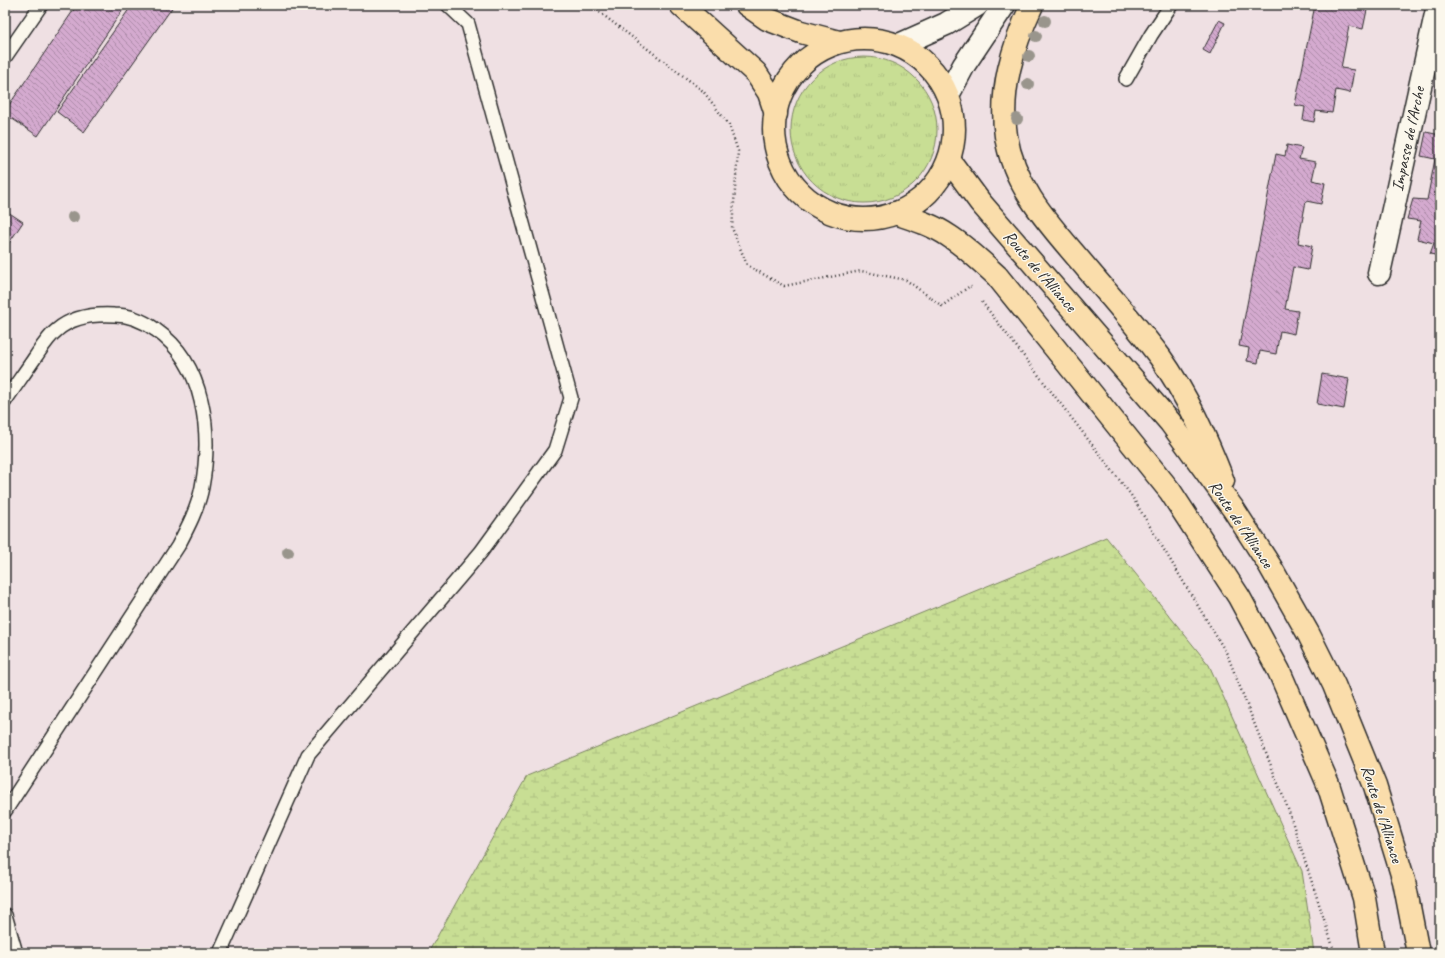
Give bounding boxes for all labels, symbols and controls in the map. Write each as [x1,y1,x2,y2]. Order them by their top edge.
street label: Impasse de l'Arche [1387,83,1430,193]
street label: Route de l'Alliance [999,226,1082,317]
street label: Route de l'Alliance [1204,476,1279,573]
street label: Route de l'Alliance [1356,763,1408,867]

